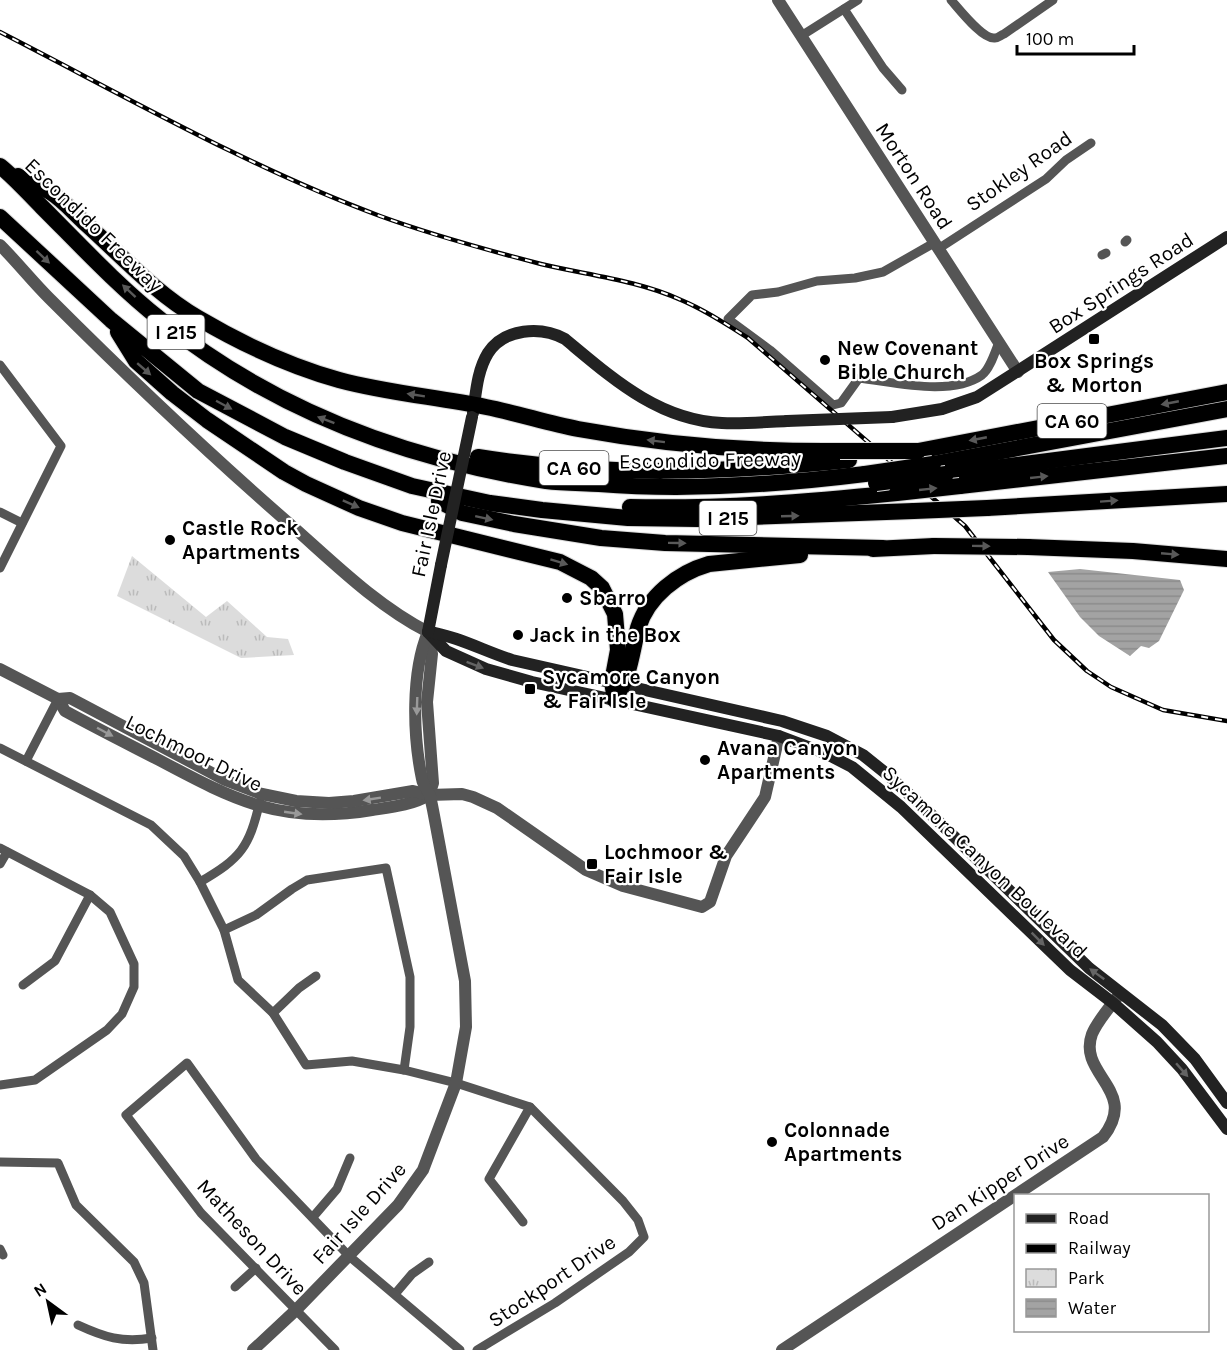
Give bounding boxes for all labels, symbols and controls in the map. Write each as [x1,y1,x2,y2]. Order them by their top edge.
scale bar [1017,18,1134,56]
text: 100 m [1026,28,1074,50]
street label: Morton Road [871,118,957,234]
street label: Stokley Road [961,126,1077,216]
street label: Escondido Freeway [20,153,168,297]
street label: Box Springs Road [1044,227,1198,339]
one-way arrow [35,250,50,263]
one-way arrow [122,285,137,298]
road number: I 215 [148,315,204,349]
marker: Box Springs & Morton [1087,332,1101,346]
place label: New Covenant Bible Church [837,336,978,384]
place label: Box Springs & Morton [1034,349,1154,397]
marker: New Covenant Bible Church [818,353,832,367]
one-way arrow [136,362,151,375]
one-way arrow [407,391,426,400]
one-way arrow [1160,399,1179,408]
one-way arrow [216,400,233,410]
road number: CA 60 [1038,404,1106,438]
one-way arrow [317,415,335,425]
one-way arrow [968,435,987,444]
one-way arrow [646,436,665,446]
street label: Escondido Freeway [619,446,801,474]
street label: Fair Isle Drive [406,449,456,579]
road number: CA 60 [540,451,608,485]
one-way arrow [1029,472,1048,482]
one-way arrow [919,485,938,494]
one-way arrow [1099,497,1118,506]
one-way arrow [342,500,359,509]
road number: I 215 [700,501,756,535]
one-way arrow [780,511,799,520]
one-way arrow [475,514,494,523]
place label: Castle Rock Apartments [182,516,300,564]
marker: Castle Rock Apartments [163,533,177,547]
one-way arrow [668,538,687,548]
one-way arrow [971,541,990,551]
one-way arrow [1161,549,1180,559]
one-way arrow [550,558,568,567]
place label: Sbarro [579,586,646,610]
marker: Sbarro [560,591,574,605]
place label: Jack in the Box [530,623,681,647]
marker: Jack in the Box [511,628,525,642]
one-way arrow [466,660,484,670]
place label: Sycamore Canyon & Fair Isle [542,665,720,713]
marker: Sycamore Canyon & Fair Isle [523,682,537,696]
one-way arrow [412,697,421,716]
street label: Lochmoor Drive [122,710,266,796]
one-way arrow [96,727,113,737]
place label: Avana Canyon Apartments [717,736,858,784]
marker: Avana Canyon Apartments [698,753,712,767]
street label: Sycamore Canyon Boulevard [878,761,1092,963]
one-way arrow [362,794,381,803]
one-way arrow [283,809,302,818]
place label: Lochmoor & Fair Isle [604,840,728,888]
marker: Lochmoor & Fair Isle [585,857,599,871]
one-way arrow [1031,932,1045,946]
one-way arrow [1090,968,1106,980]
one-way arrow [1175,1062,1188,1077]
place label: Colonnade Apartments [784,1118,902,1166]
street label: Dan Kipper Drive [927,1129,1073,1235]
marker: Colonnade Apartments [765,1135,779,1149]
street label: Fair Isle Drive [307,1157,411,1269]
street label: Matheson Drive [192,1174,312,1300]
legend [1014,1194,1209,1332]
text: Road [1068,1207,1109,1229]
street label: Stockport Drive [484,1230,620,1332]
text: Railway [1068,1237,1131,1259]
text: Park [1068,1267,1105,1289]
north arrow [18,1272,78,1332]
text: N [30,1279,50,1301]
text: Water [1068,1297,1116,1319]

